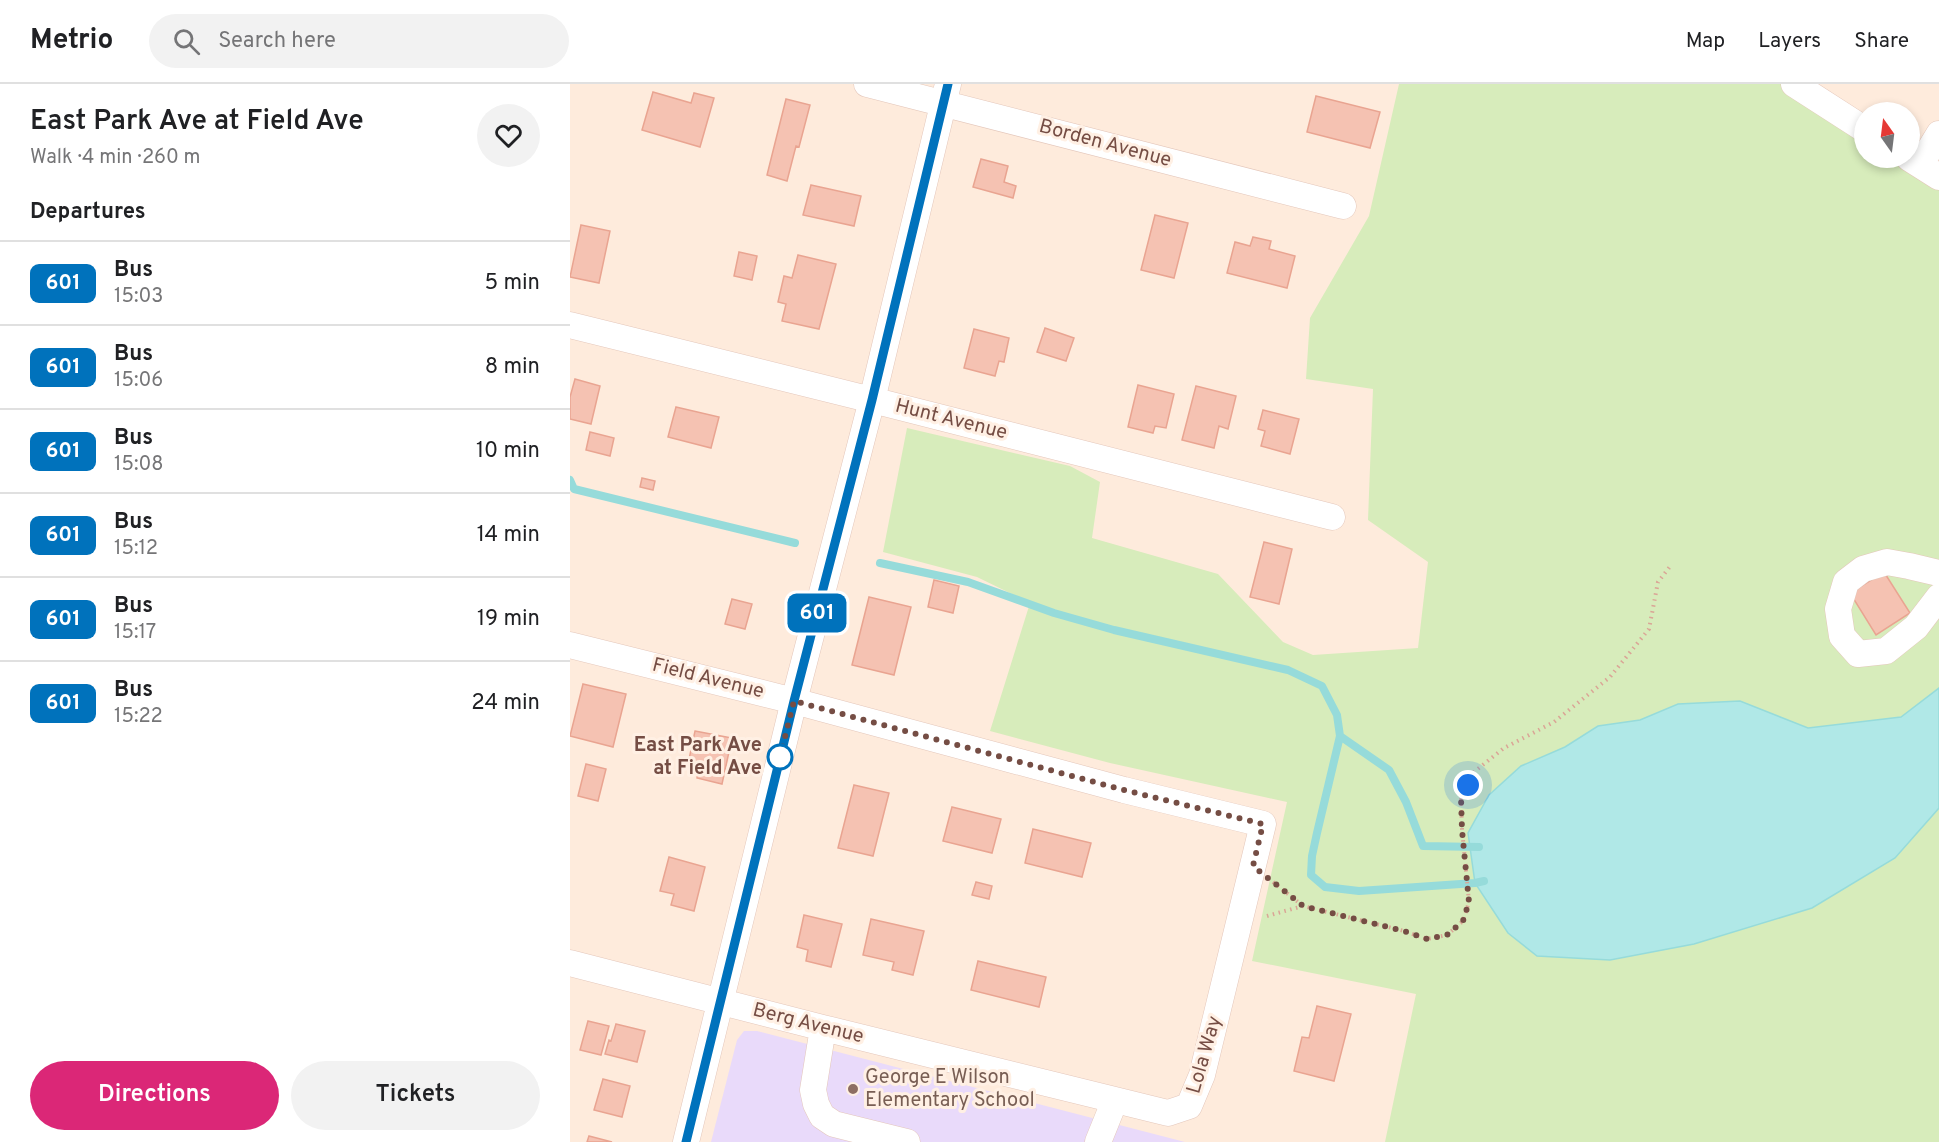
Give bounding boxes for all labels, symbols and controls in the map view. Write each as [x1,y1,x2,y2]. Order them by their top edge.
search box [149,14,569,68]
text: Metrio [30,23,113,59]
icon: search [170,25,203,58]
text: Search here [218,28,336,55]
text: Map [1686,28,1725,55]
text: Layers [1758,28,1821,55]
text: Share [1854,28,1909,55]
north arrow [1854,102,1920,168]
map controls [1854,102,1920,168]
text: East Park Ave at Field Ave [30,104,364,140]
button: heart [477,104,540,167]
street label: Borden Avenue [1036,114,1174,174]
text: Walk · 4 min · 260 m [30,145,201,171]
text: Departures [30,199,146,226]
text: Bus [114,257,153,284]
text: 601 [45,270,81,297]
text: 5 min [485,270,540,297]
text: 15:03 [114,284,163,310]
text: Bus [114,341,153,368]
text: 601 [45,354,81,381]
text: 8 min [485,354,540,381]
text: 15:06 [114,368,163,394]
street label: Hunt Avenue [892,394,1010,446]
text: Bus [114,425,153,452]
text: 601 [45,438,81,465]
text: 10 min [476,438,540,465]
text: 15:08 [114,452,163,478]
text: Bus [114,509,153,536]
text: 601 [45,522,81,549]
text: 14 min [477,522,540,549]
text: 15:12 [114,536,158,562]
text: Bus [114,593,153,620]
line badge: 601 [782,594,852,632]
text: 601 [799,600,835,627]
text: 601 [45,606,81,633]
text: 19 min [477,606,540,633]
text: 15:17 [114,620,156,646]
street label: Field Avenue [649,653,767,705]
text: Bus [114,677,153,704]
text: 601 [45,690,81,717]
text: 24 min [471,690,540,717]
text: 15:22 [114,704,163,730]
place label: East Park Ave at Field Ave [634,733,762,782]
marker: East Park Ave at Field Ave [767,744,793,770]
your location [1453,770,1483,800]
street label: Berg Avenue [750,998,866,1050]
street label: Lola Way [1182,1013,1228,1097]
button: Directions [30,1061,279,1130]
button: Tickets [291,1061,540,1130]
place label: George E Wilson Elementary School [865,1065,1035,1114]
marker: George E Wilson Elementary School [846,1082,860,1096]

